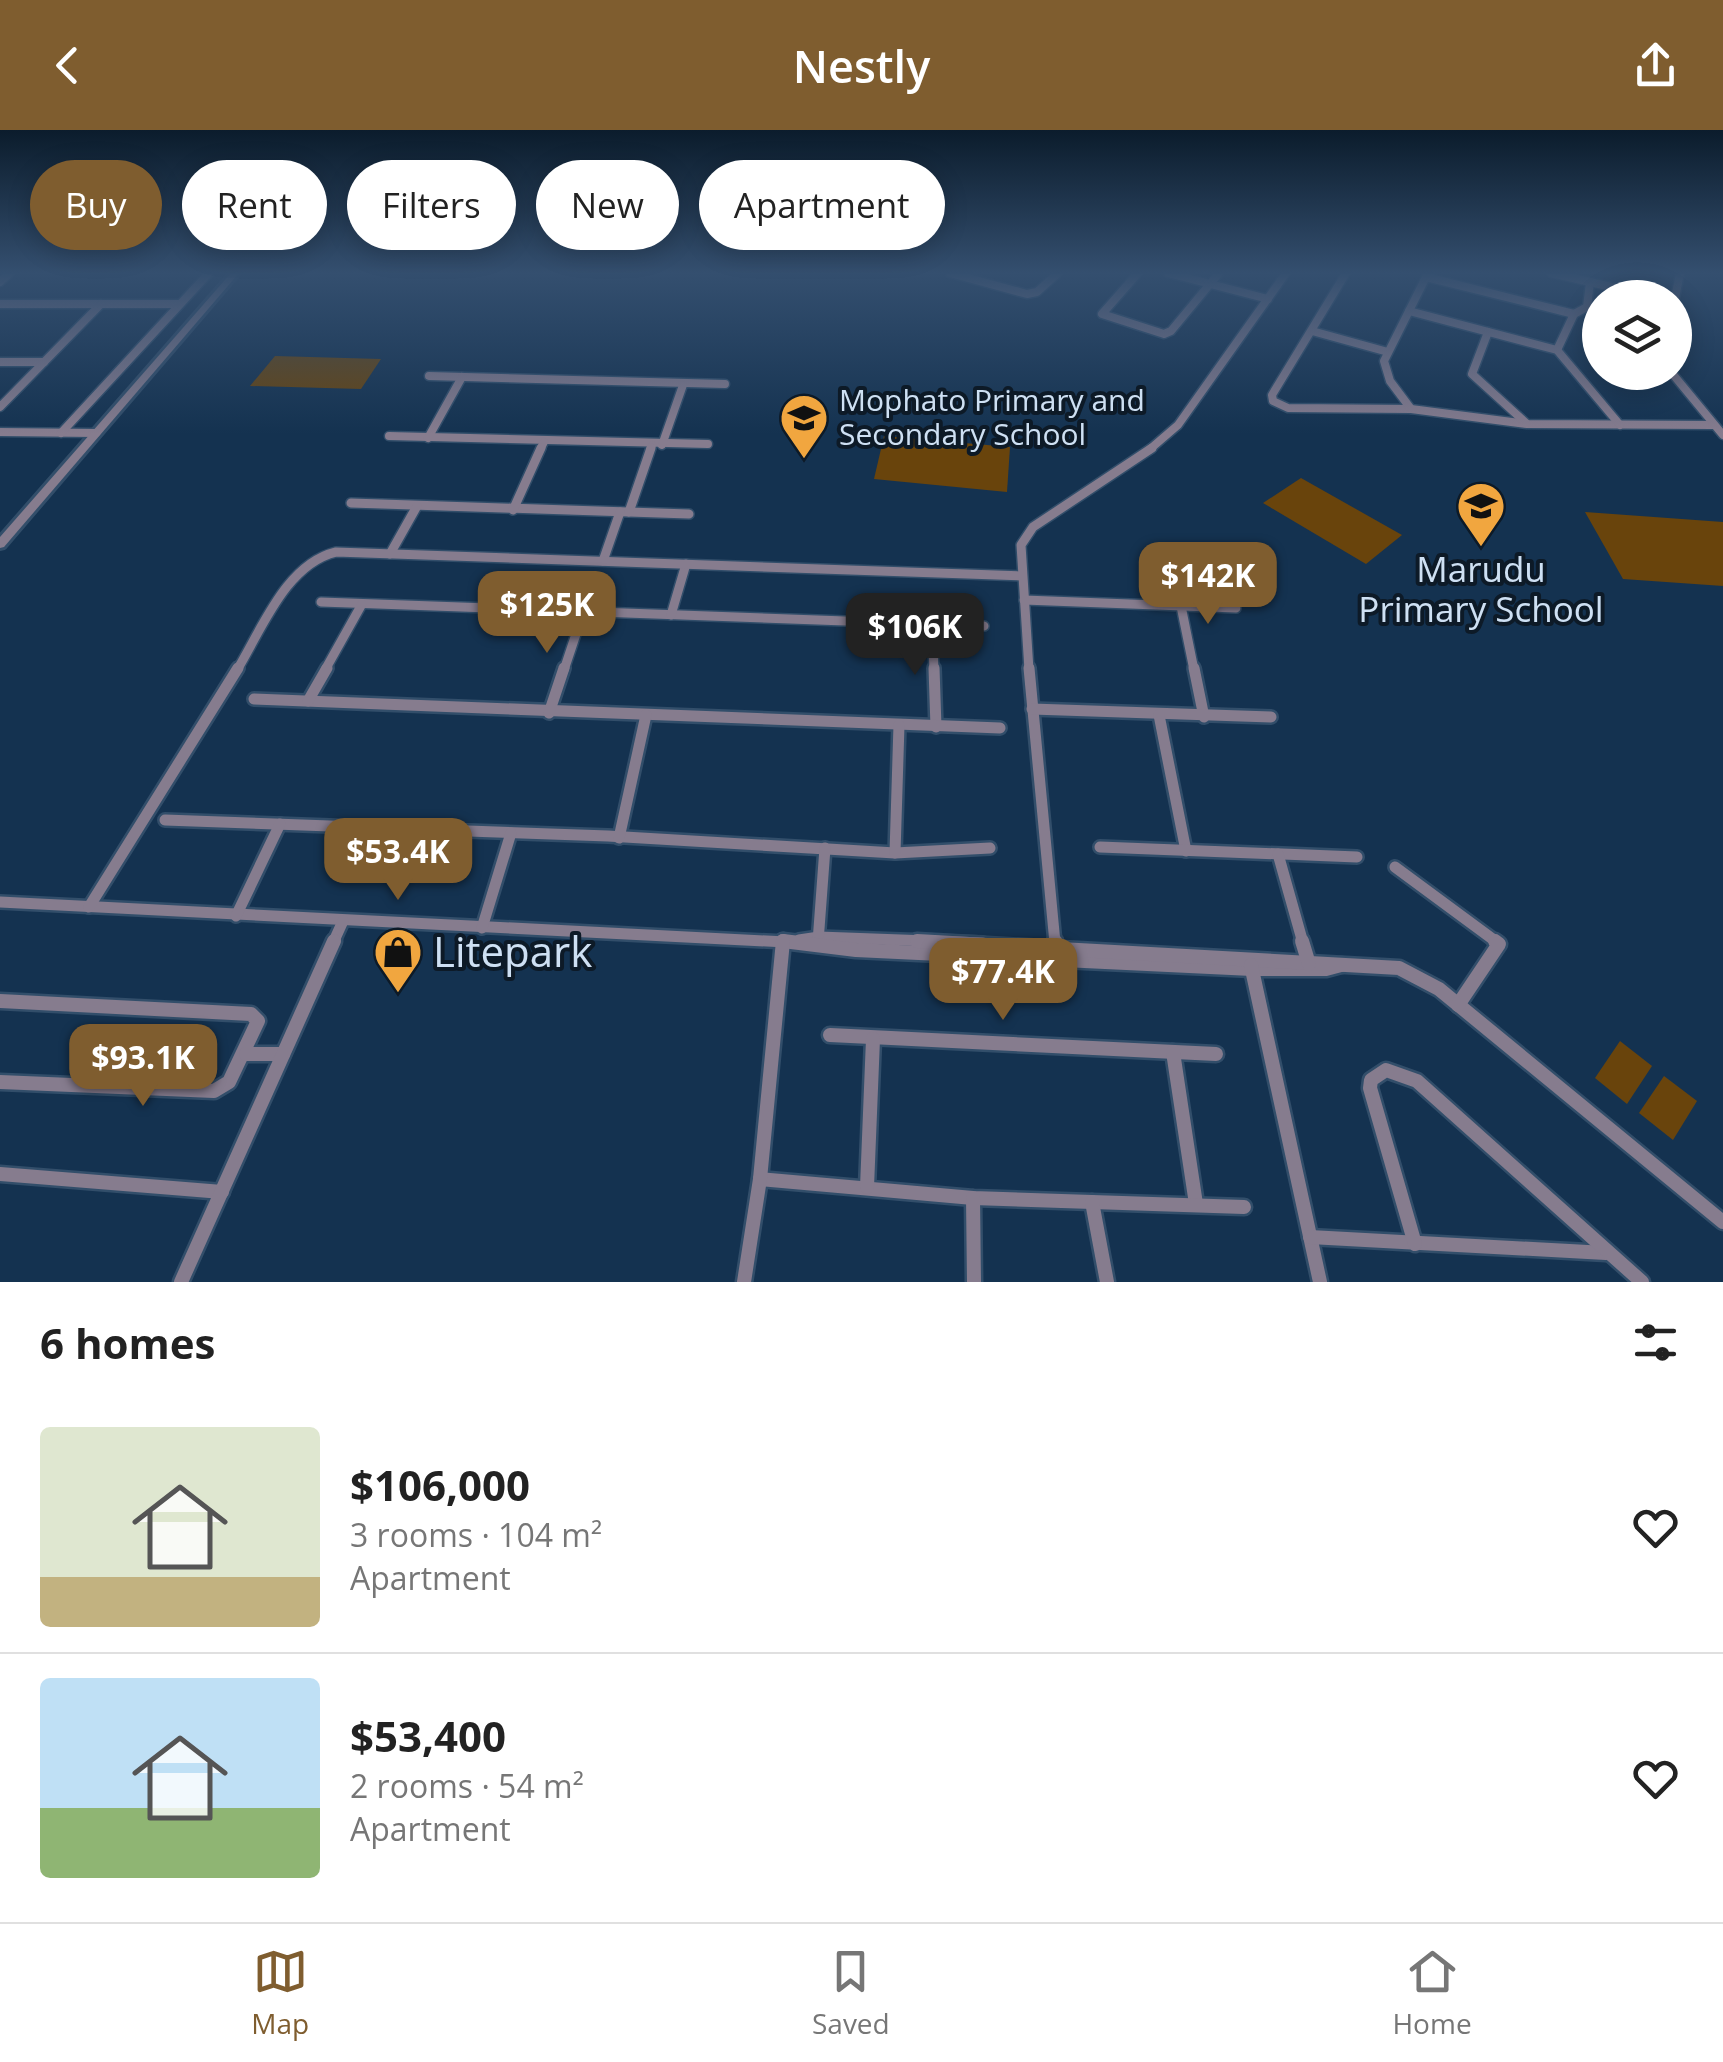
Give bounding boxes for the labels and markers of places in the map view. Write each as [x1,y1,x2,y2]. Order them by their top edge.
place label: Mophato Primary and Secondary School [839,379,1145,454]
school or university icon: Mophato Primary and Secondary School [778,392,830,460]
school or university icon: Marudu Primary School [1455,480,1507,548]
pin: $142K [1138,542,1278,627]
place label: Marudu Primary School [1358,545,1604,632]
pin: $125K [477,571,617,656]
pin: $106K [845,593,985,678]
pin: $53.4K [317,818,479,903]
place label: Litepark [433,922,592,979]
shop icon: Litepark [372,926,424,994]
pin: $77.4K [922,938,1084,1023]
pin: $93.1K [62,1024,224,1109]

